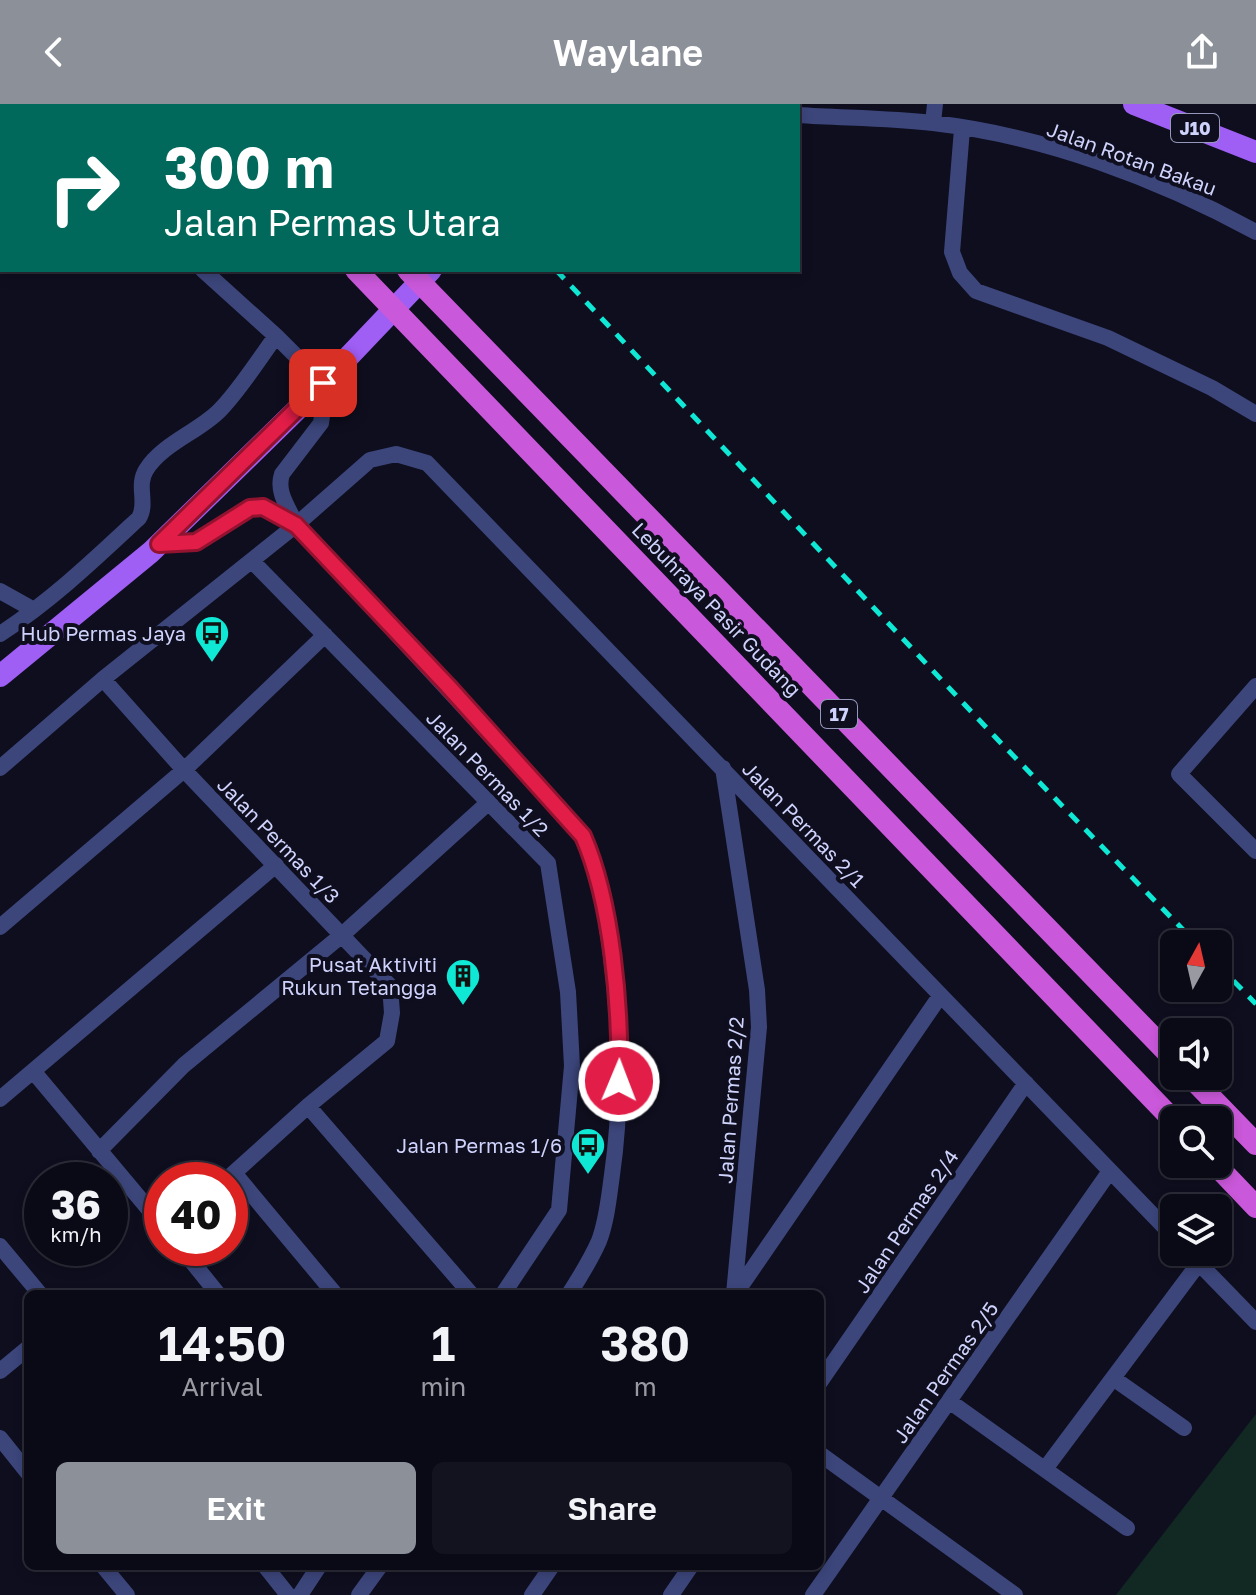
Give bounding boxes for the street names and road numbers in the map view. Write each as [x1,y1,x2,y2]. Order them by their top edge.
road number: J10 [1171,114,1219,142]
street label: Jalan Rotan Bakau [1044,116,1220,200]
street label: Lebuhraya Pasir Gudang [628,517,806,701]
road number: 17 [821,700,857,728]
street label: Jalan Permas 1/2 [422,705,554,841]
street label: Jalan Permas 2/1 [738,756,870,892]
street label: Jalan Permas 1/3 [213,772,345,908]
street label: Jalan Permas 2/2 [712,1016,748,1184]
street label: Jalan Permas 2/4 [849,1145,963,1297]
street label: Jalan Permas 2/5 [887,1297,1003,1447]

